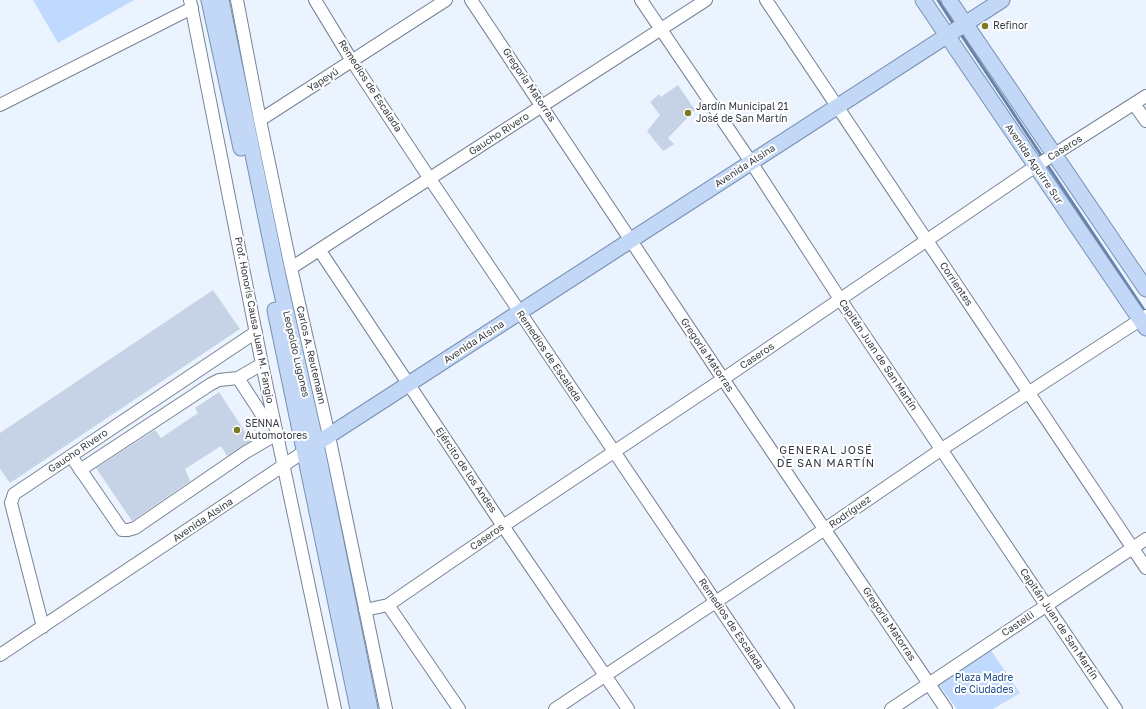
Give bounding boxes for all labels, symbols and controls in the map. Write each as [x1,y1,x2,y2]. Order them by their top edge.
place label: Refinor [993,20,1028,32]
marker: Refinor [980,21,990,31]
street label: Remedios de Escalada [336,38,404,134]
street label: Gregoria Matorras [500,46,558,124]
street label: Yapeyú [305,66,341,94]
place label: Jardín Municipal 21 José de San Martín [696,101,788,124]
marker: Jardín Municipal 21 José de San Martín [683,108,693,118]
street label: Gaucho Rivero [467,110,531,158]
street label: Avenida Aguirre Sur [1003,122,1065,206]
street label: Caseros [1045,133,1085,163]
street label: Avenida Alsina [712,142,778,190]
street label: Prof. Honoris Causa Juan M. Fangio [232,236,276,404]
street label: Corrientes [937,260,975,308]
street label: Capitán Juan de San Martín [836,297,920,413]
street label: Carlos A. Reutemann [294,305,328,405]
street label: Remedios de Escalada [514,308,584,404]
street label: Leopoldo Lugones [280,310,312,398]
street label: Gregoria Matorras [678,316,736,394]
street label: Avenida Alsina [441,318,507,366]
street label: Caseros [738,340,776,372]
place label: SENNA Automotores [245,418,307,442]
marker: SENNA Automotores [232,425,242,435]
street label: Ejército de los Andes [433,425,499,515]
street label: Gaucho Rivero [46,427,110,475]
district label: GENERAL JOSÉ DE SAN MARTÍN [777,444,875,470]
street label: Rodríguez [827,493,873,531]
street label: Avenida Alsina [171,495,235,545]
street label: Caseros [468,521,506,553]
street label: Capitán Juan de San Martín [1017,566,1101,682]
street label: Remedios de Escalada [696,576,766,672]
street label: Gregoria Matorras [860,585,918,663]
street label: Castelli [999,609,1037,639]
park label: Plaza Madre de Ciudades [954,672,1014,696]

